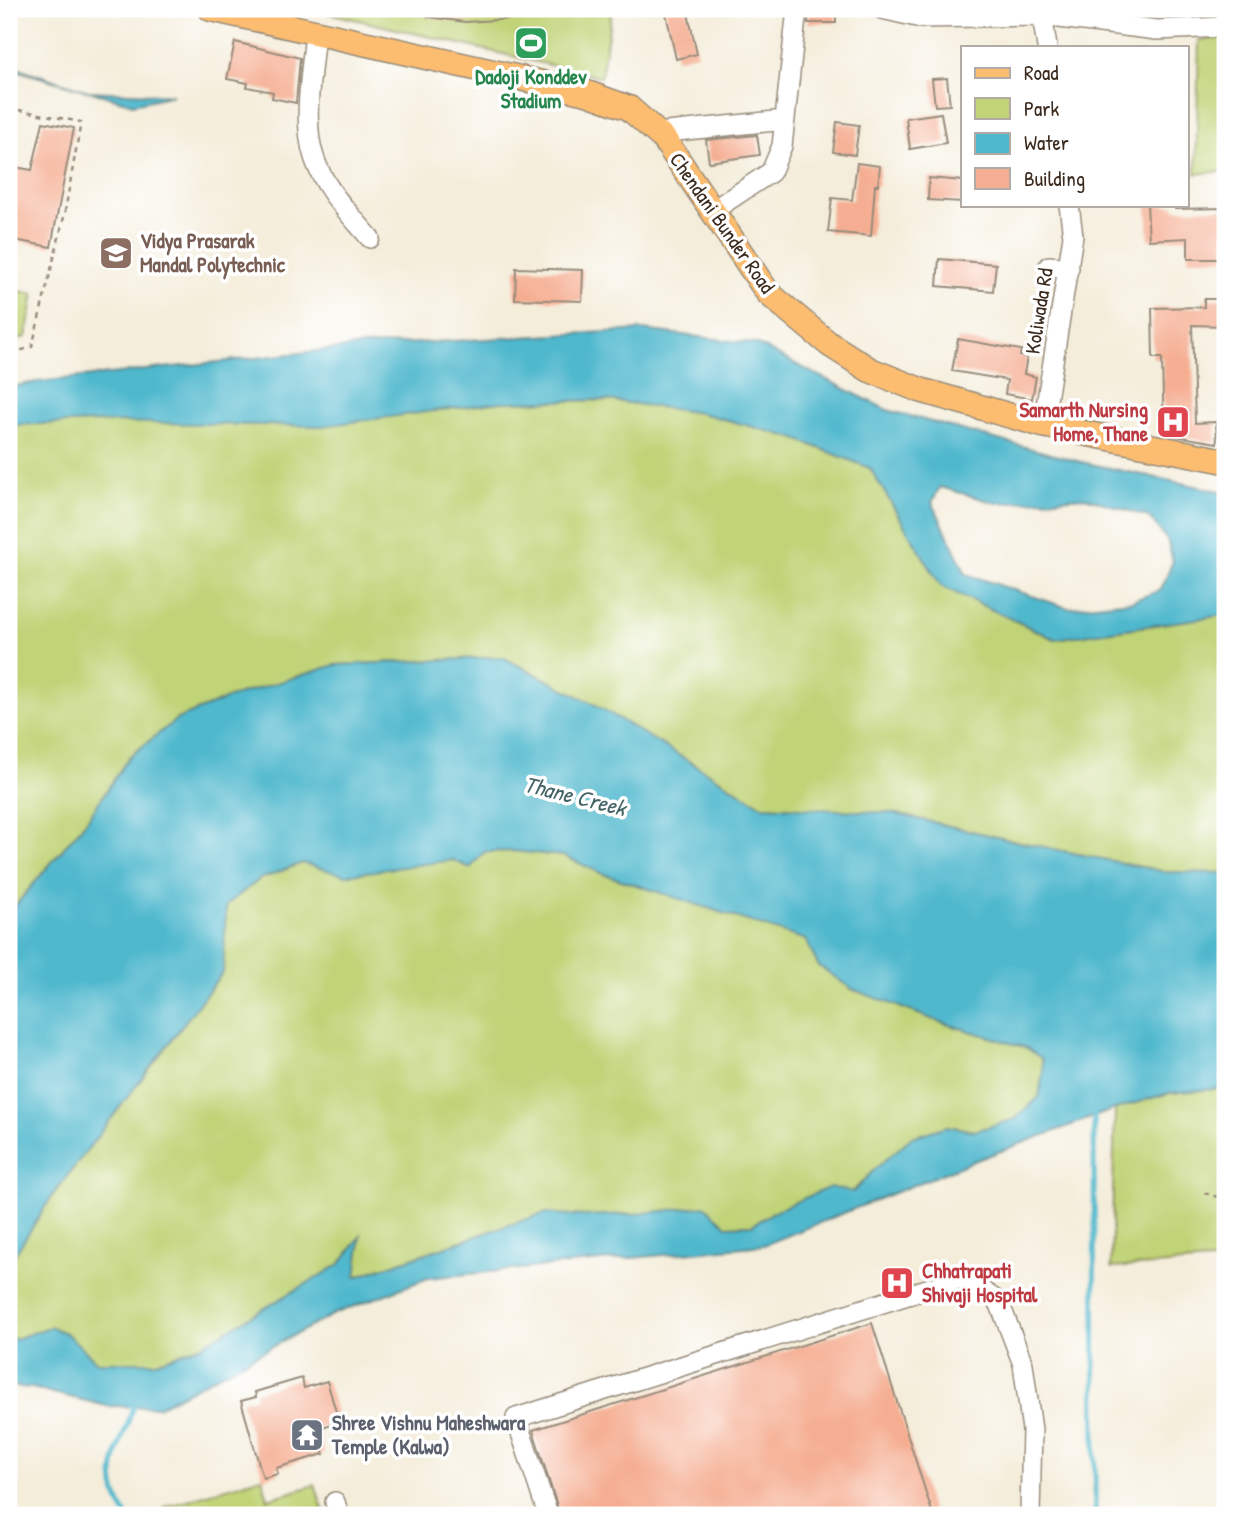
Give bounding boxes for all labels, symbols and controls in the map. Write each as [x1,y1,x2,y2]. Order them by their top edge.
sports icon: Dadoji Konddev Stadium [512,24,550,62]
legend [961,46,1188,206]
text: Road [1024,58,1058,87]
place label: Dadoji Konddev Stadium [475,62,587,115]
text: Park [1024,94,1059,123]
text: Water [1024,128,1069,157]
street label: Chendani Bunder Road [663,146,782,299]
text: Building [1024,164,1085,193]
place label: Vidya Prasarak Mandal Polytechnic [140,226,286,280]
school or university icon: Vidya Prasarak Mandal Polytechnic [97,234,135,272]
street label: Koliwada Rd [1017,266,1060,356]
place label: Samarth Nursing Home, Thane [1019,395,1149,448]
hospital icon: Samarth Nursing Home, Thane [1154,403,1192,441]
water label: Thane Creek [521,768,632,824]
place label: Chhatrapati Shivaji Hospital [922,1256,1038,1310]
hospital icon: Chhatrapati Shivaji Hospital [878,1264,916,1302]
place label: Shree Vishnu Maheshwara Temple (Kalwa) [331,1408,526,1462]
temple icon: Shree Vishnu Maheshwara Temple (Kalwa) [288,1416,326,1454]

